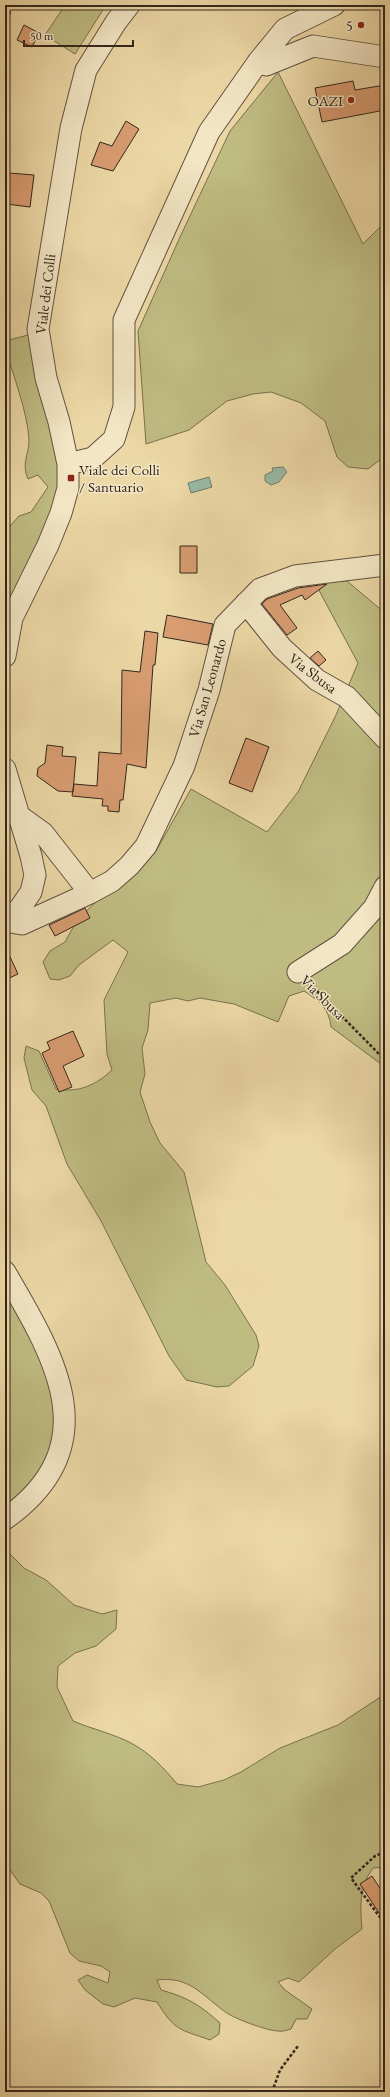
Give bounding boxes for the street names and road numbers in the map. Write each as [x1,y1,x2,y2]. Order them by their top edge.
street label: Viale dei Colli [31,252,59,335]
street label: Via San Leonardo [184,636,230,740]
street label: Via Sbusa [285,649,341,697]
street label: Via Sbusa [297,971,349,1023]

